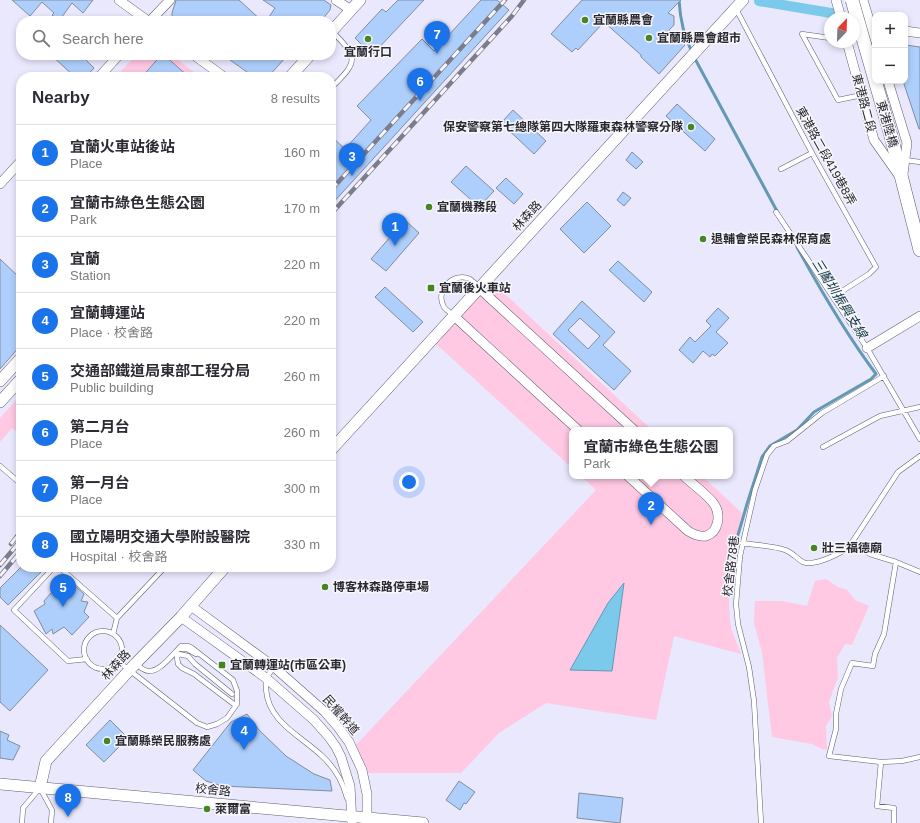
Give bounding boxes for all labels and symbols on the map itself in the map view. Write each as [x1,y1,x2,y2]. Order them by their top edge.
north arrow [824,12,860,48]
place label: 宜蘭縣農會 [593,13,653,27]
marker: 宜蘭縣農會 [580,15,590,25]
pin: 7 [424,21,450,54]
place label: 宜蘭縣農會超市 [657,31,741,45]
marker: 宜蘭縣農會超市 [644,33,654,43]
marker: 宜蘭行口 [363,34,373,44]
place label: 宜蘭行口 [344,45,392,59]
pin: 6 [407,68,433,101]
street label: 東港路二段 [849,72,879,134]
street label: 東港陸橋 [874,99,900,149]
street label: 東港路二段419巷8弄 [793,104,859,208]
place label: 保安警察第七總隊第四大隊羅東森林警察分隊 [443,120,683,134]
marker: 保安警察第七總隊第四大隊羅東森林警察分隊 [686,122,696,132]
pin: 3 [339,143,365,176]
street label: 林森路 [510,198,544,234]
place label: 宜蘭機務段 [437,200,497,214]
marker: 宜蘭機務段 [424,202,434,212]
pin: 1 [382,213,408,246]
place label: 退輔會榮民森林保育處 [711,232,831,246]
marker: 退輔會榮民森林保育處 [698,234,708,244]
water label: 三鬮圳振興支線 [809,256,871,343]
place label: 宜蘭後火車站 [439,281,511,295]
marker: 宜蘭後火車站 [426,283,436,293]
your location [399,472,419,492]
pin: 2 [638,492,664,525]
street label: 校舍路78巷 [720,535,742,597]
place label: 壯三福德廟 [822,541,882,555]
marker: 壯三福德廟 [809,543,819,553]
pin: 5 [50,574,76,607]
place label: 博客林森路停車場 [333,580,429,594]
marker: 博客林森路停車場 [320,582,330,592]
street label: 林森路 [99,647,133,683]
place label: 宜蘭轉運站(市區公車) [230,658,346,672]
marker: 宜蘭轉運站(市區公車) [217,660,227,670]
street label: 民權幹道 [320,692,362,738]
pin: 4 [231,717,257,750]
place label: 宜蘭縣榮民服務處 [115,734,211,748]
marker: 宜蘭縣榮民服務處 [102,736,112,746]
street label: 校舍路 [194,781,232,799]
pin: 8 [55,784,81,817]
place label: 萊爾富 [215,802,251,816]
marker: 萊爾富 [202,804,212,814]

